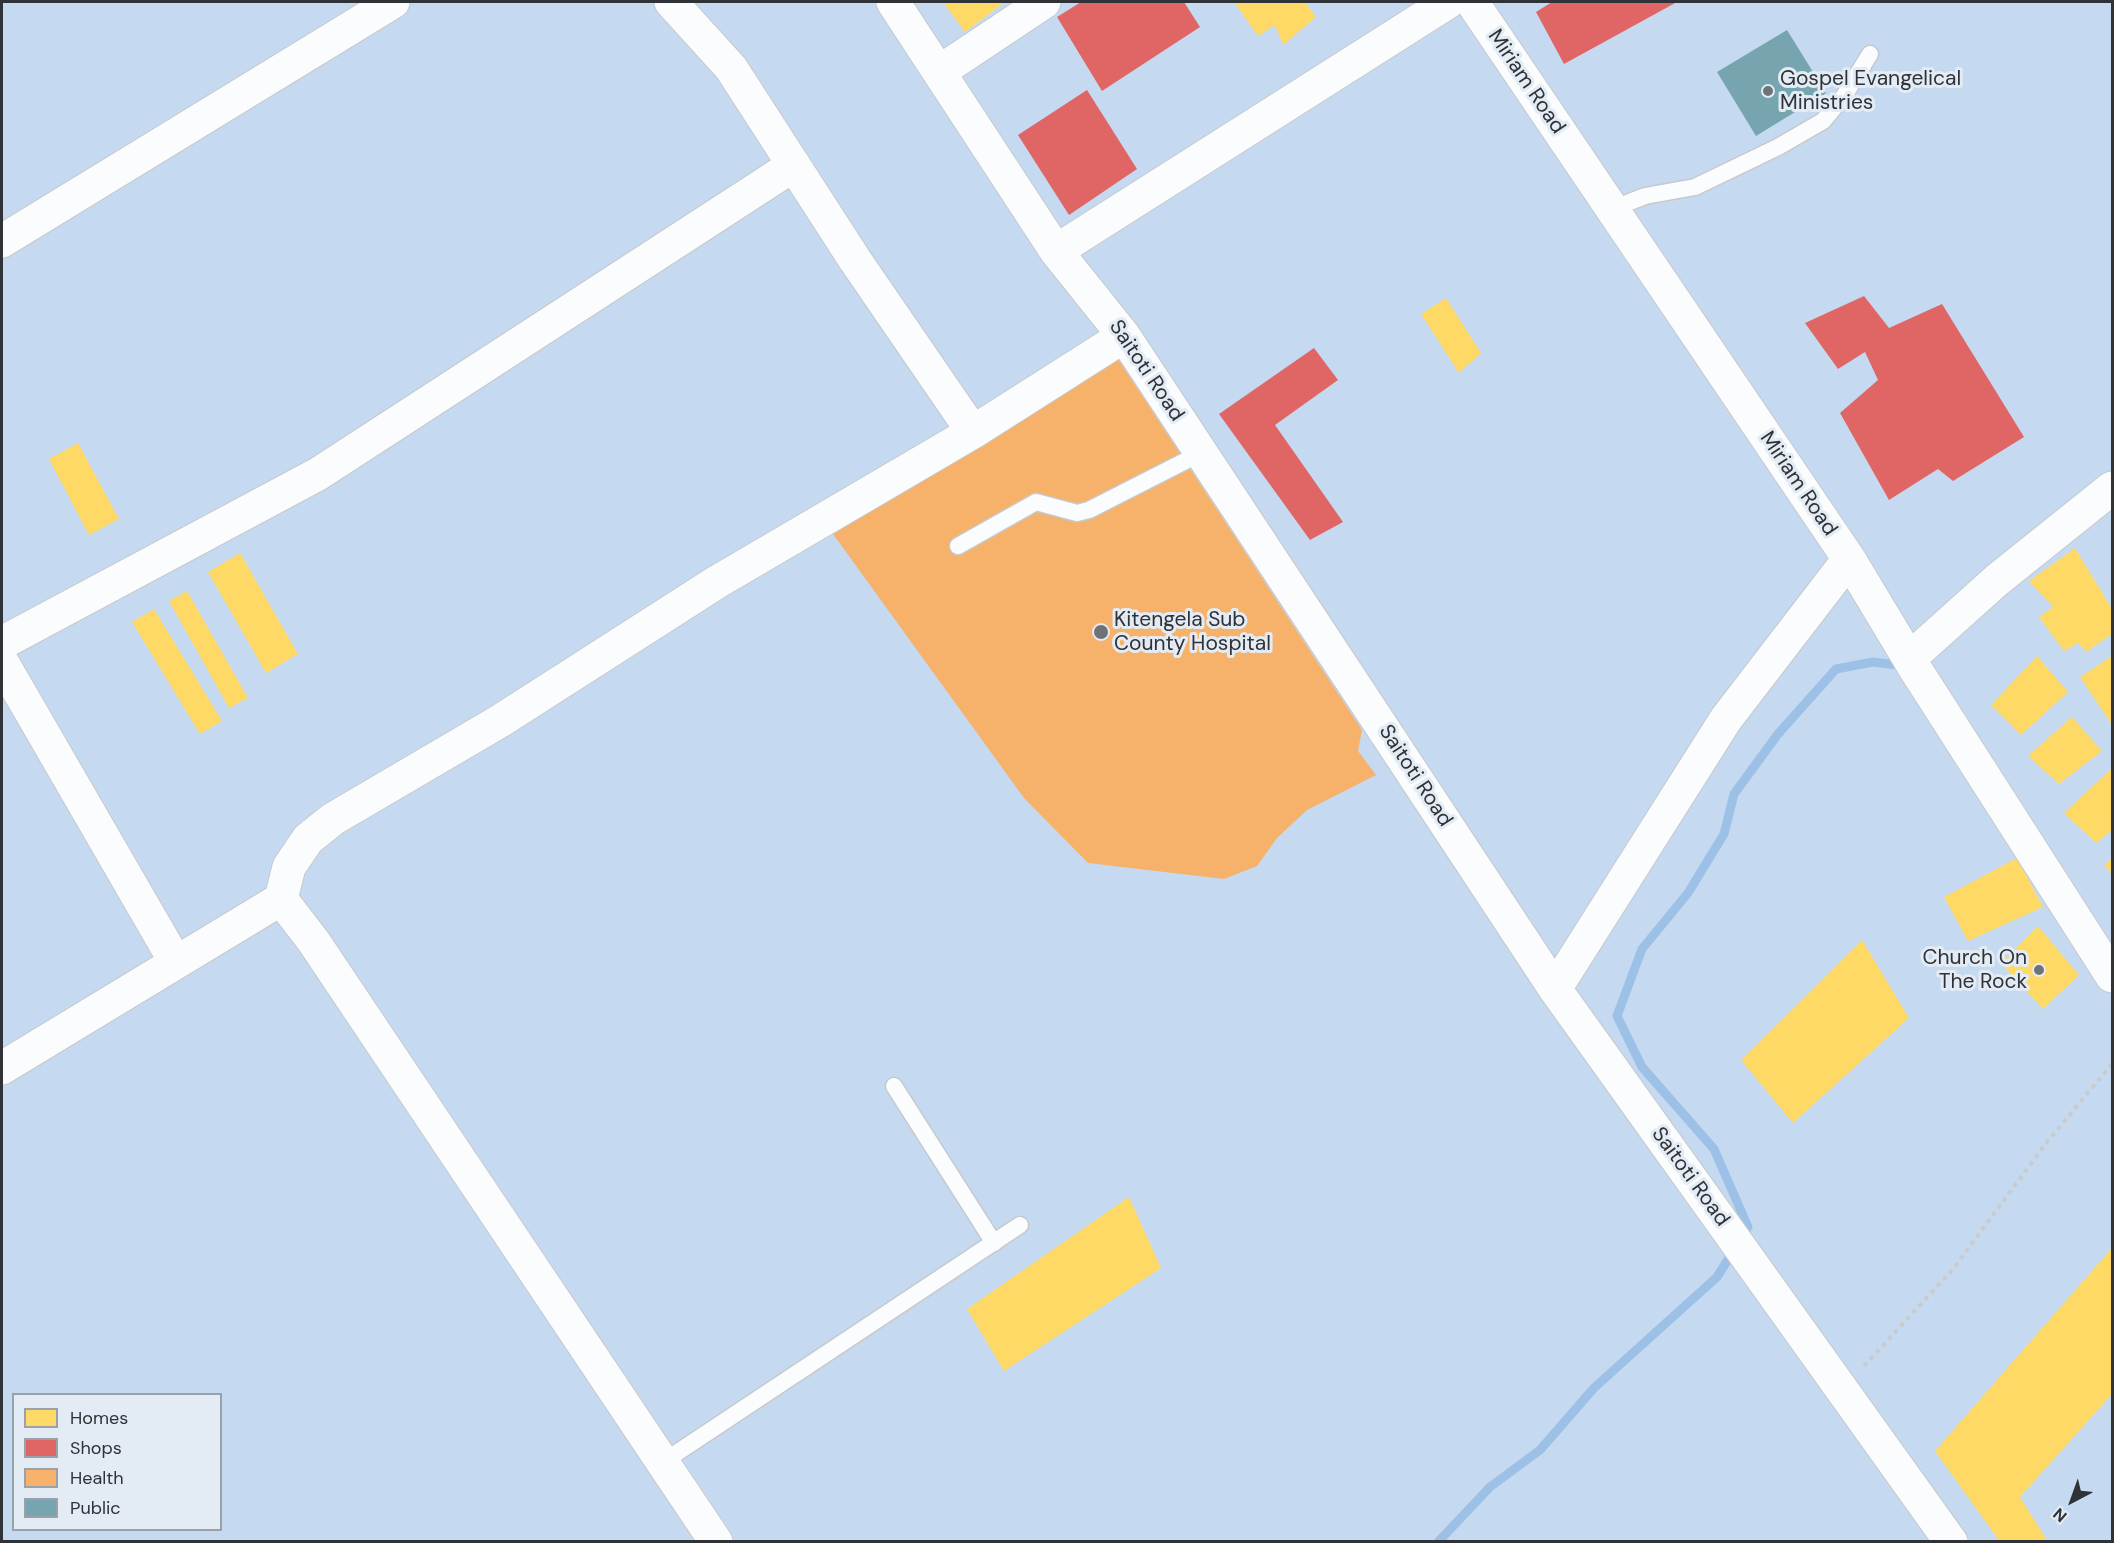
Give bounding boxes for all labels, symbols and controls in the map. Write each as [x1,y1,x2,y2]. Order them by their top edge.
street label: Miriam Road [1482,25,1570,139]
place label: Gospel Evangelical Ministries [1780,66,1961,116]
marker: Gospel Evangelical Ministries [1761,84,1775,98]
street label: Saitoti Road [1103,316,1189,426]
street label: Miriam Road [1754,427,1842,541]
place label: Kitengela Sub County Hospital [1114,607,1271,657]
marker: Kitengela Sub County Hospital [1092,623,1110,641]
street label: Saitoti Road [1373,720,1457,832]
place label: Church On The Rock [1922,945,2027,995]
marker: Church On The Rock [2032,963,2046,977]
street label: Saitoti Road [1646,1123,1734,1231]
legend [12,1393,222,1531]
text: Homes [70,1406,128,1430]
text: Shops [70,1436,122,1460]
text: Health [70,1466,124,1490]
north arrow [2042,1471,2102,1531]
text: Public [70,1496,121,1520]
text: N [2049,1503,2071,1527]

